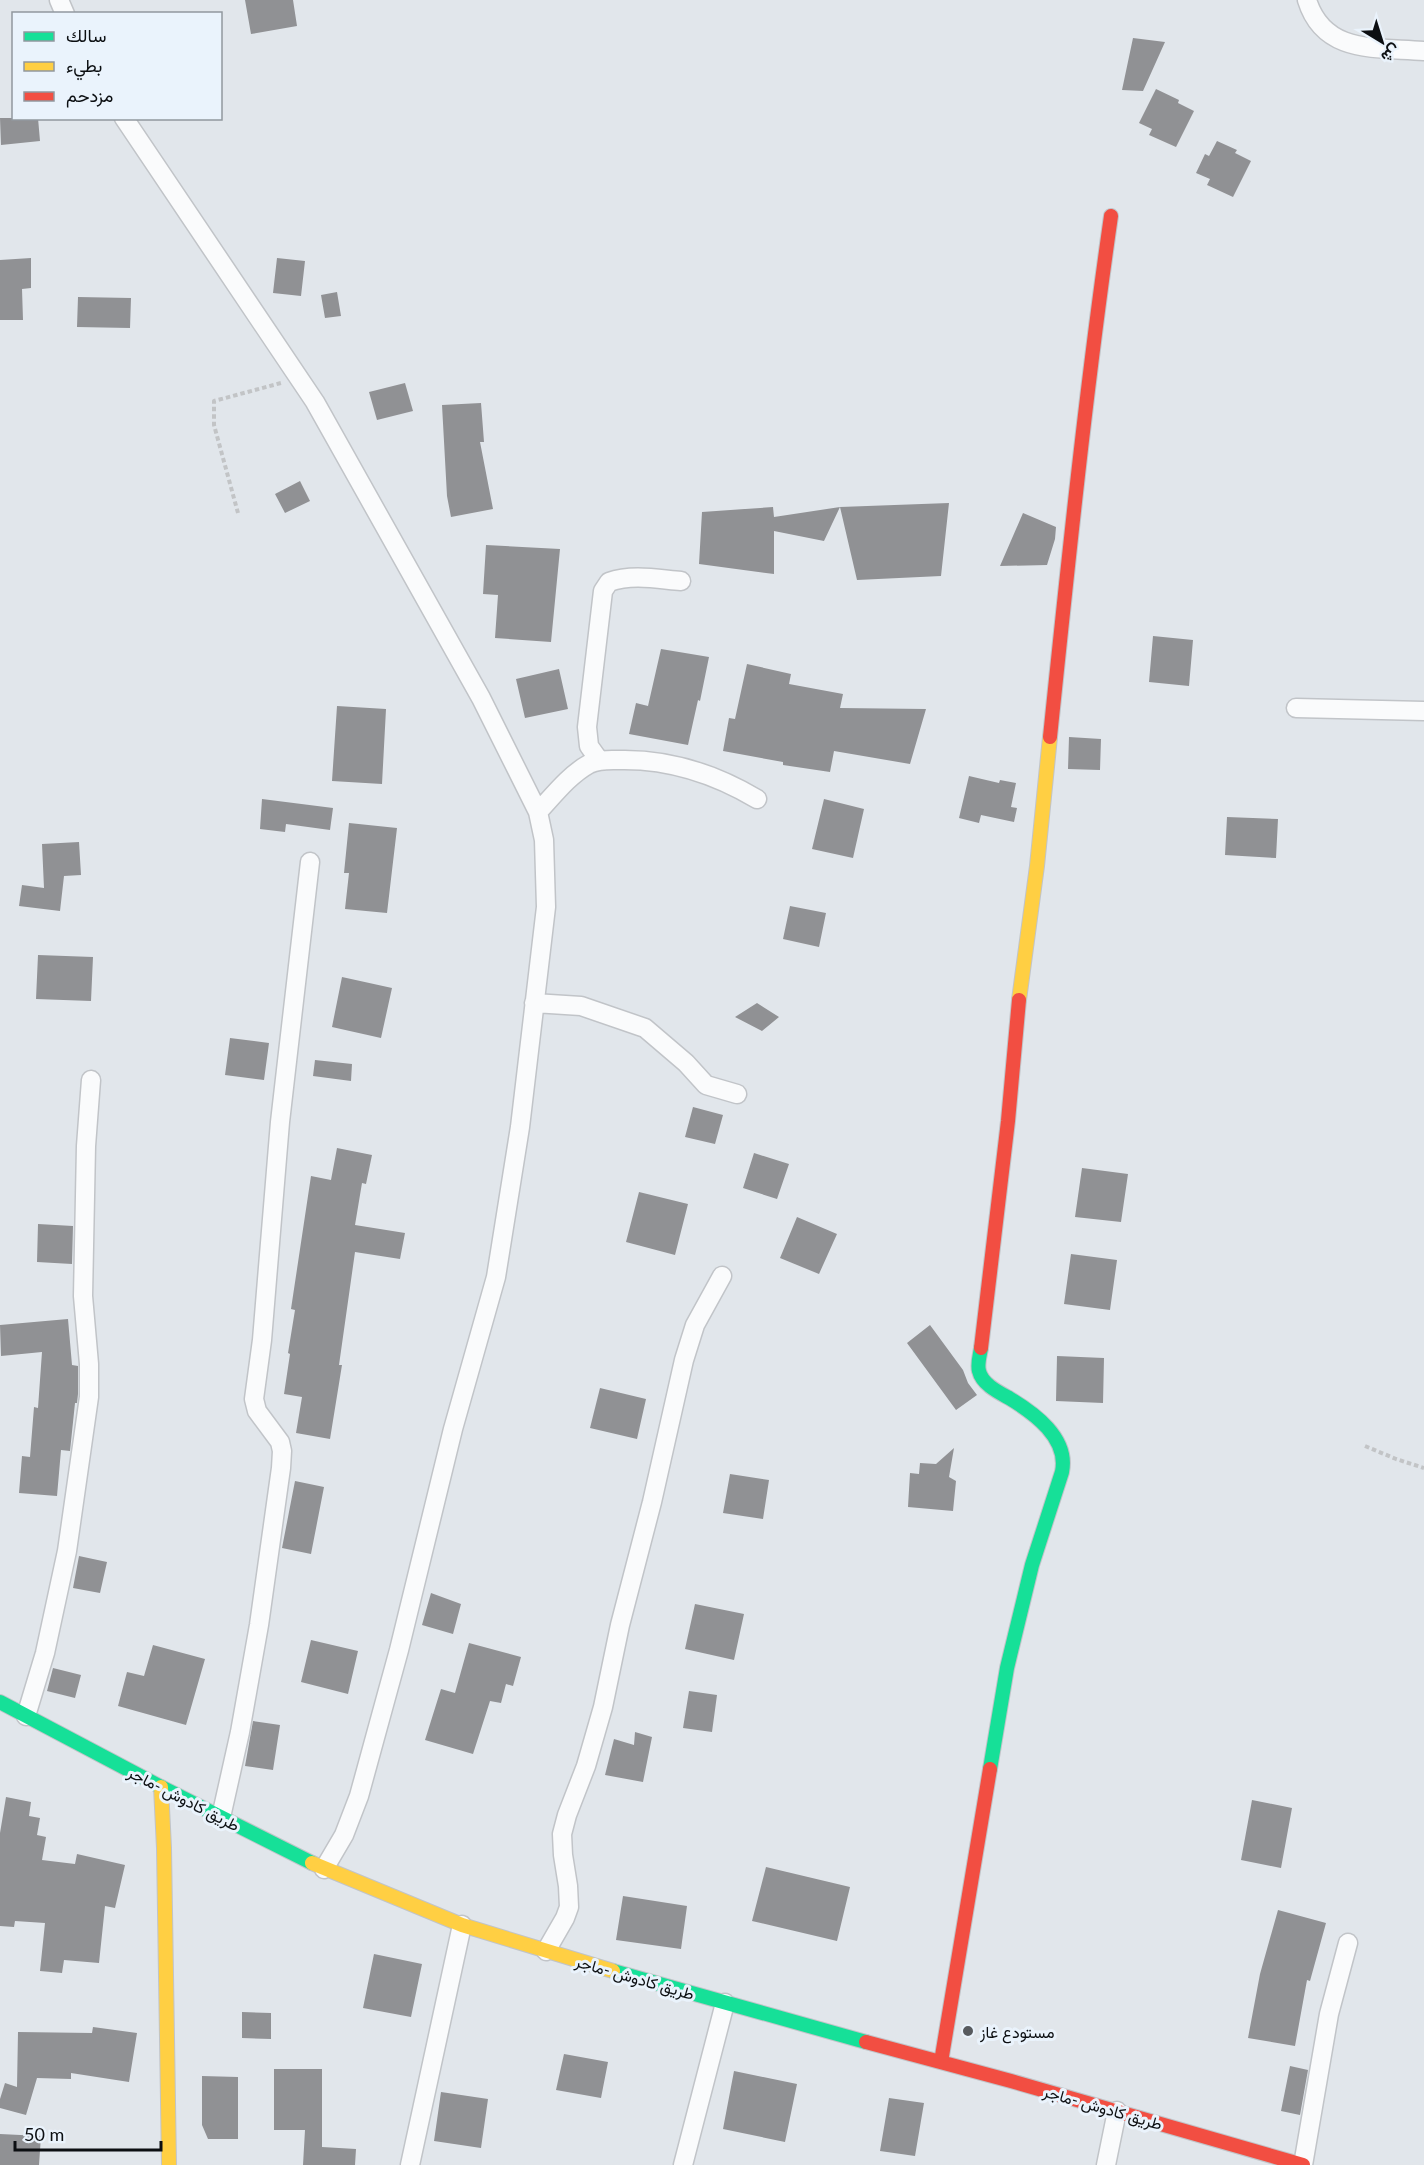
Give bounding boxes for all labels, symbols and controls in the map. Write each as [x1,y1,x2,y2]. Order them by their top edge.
legend [12,12,222,120]
north arrow [1352,12,1412,72]
text: سالك [66,24,106,46]
text: ش [1377,40,1405,68]
text: بطيء [66,54,102,81]
text: مزدحم [66,84,113,108]
street label: طريق كادوش -ماجر [123,1761,243,1836]
street label: طريق كادوش -ماجر [572,1951,697,2005]
place label: مستودع غاز [979,2022,1055,2044]
marker: مستودع غاز [961,2024,975,2038]
street label: طريق كادوش -ماجر [1040,2081,1165,2135]
scale bar [15,2114,160,2152]
text: 50 m [24,2123,64,2145]

